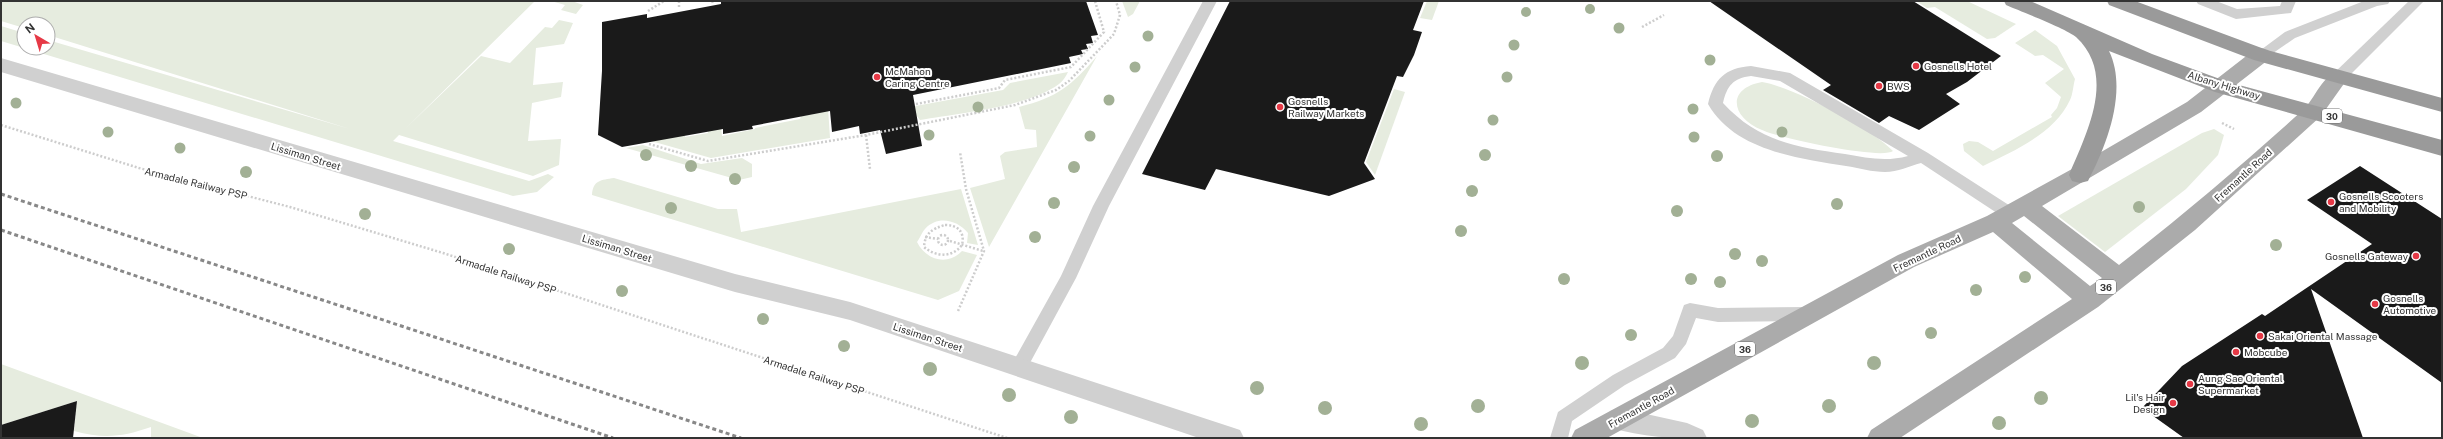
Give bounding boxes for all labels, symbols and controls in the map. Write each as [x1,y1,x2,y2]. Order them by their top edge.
north arrow [16,16,56,56]
text: N [23,21,37,35]
place label: Gosnells Hotel [1924,60,1992,72]
marker: Gosnells Hotel [1911,61,1921,71]
place label: McMahon Caring Centre [885,65,950,89]
street label: Albany Highway [2186,68,2262,102]
marker: McMahon Caring Centre [872,72,882,82]
place label: BWS [1887,80,1910,92]
marker: BWS [1874,81,1884,91]
place label: Gosnells Railway Markets [1288,95,1364,119]
marker: Gosnells Railway Markets [1275,102,1285,112]
road number: 30 [2322,109,2342,123]
street label: Lissiman Street [270,140,343,172]
street label: Fremantle Road [2212,146,2274,204]
street label: Armadale Railway PSP [143,164,249,202]
place label: Gosnells Scooters and Mobility [2339,190,2423,214]
marker: Gosnells Scooters and Mobility [2326,197,2336,207]
street label: Lissiman Street [581,232,654,264]
street label: Fremantle Road [1891,232,1963,274]
place label: Gosnells Gateway [2325,250,2409,262]
marker: Gosnells Gateway [2411,251,2421,261]
street label: Armadale Railway PSP [454,252,559,296]
road number: 36 [2096,280,2116,294]
place label: Gosnells Automotive [2383,292,2437,316]
marker: Gosnells Automotive [2370,299,2380,309]
street label: Lissiman Street [892,320,964,354]
place label: Sakai Oriental Massage [2268,330,2378,342]
marker: Sakai Oriental Massage [2255,331,2265,341]
road number: 36 [1735,342,1755,356]
place label: Mobcube [2244,346,2288,358]
marker: Mobcube [2231,347,2241,357]
street label: Armadale Railway PSP [762,353,867,397]
place label: Aung Sae Oriental Supermarket [2198,372,2283,396]
marker: Aung Sae Oriental Supermarket [2185,379,2195,389]
street label: Fremantle Road [1606,384,1676,430]
place label: Lil's Hair Design [2125,391,2165,415]
marker: Lil's Hair Design [2168,398,2178,408]

